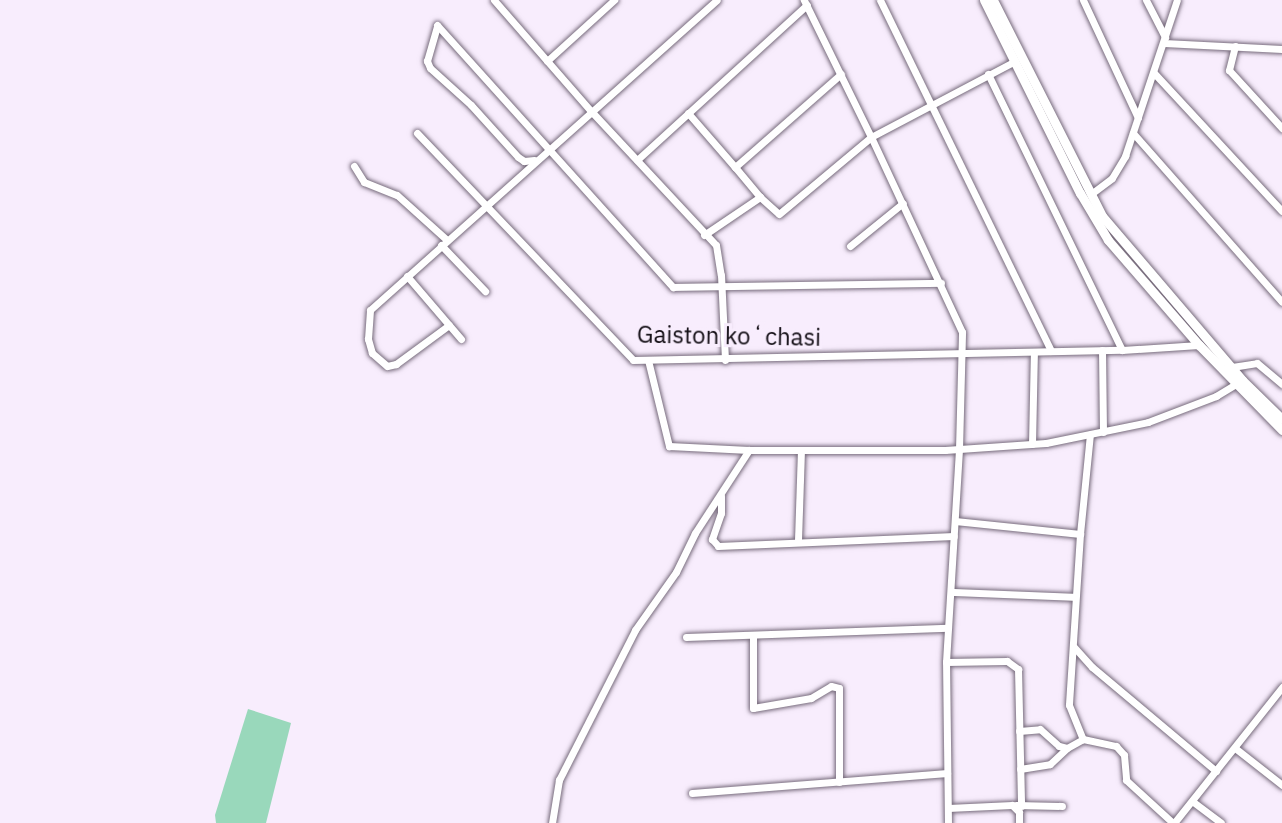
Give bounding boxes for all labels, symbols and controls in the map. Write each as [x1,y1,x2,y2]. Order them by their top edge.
street label: Gaiston koʻchasi [637,320,821,352]

